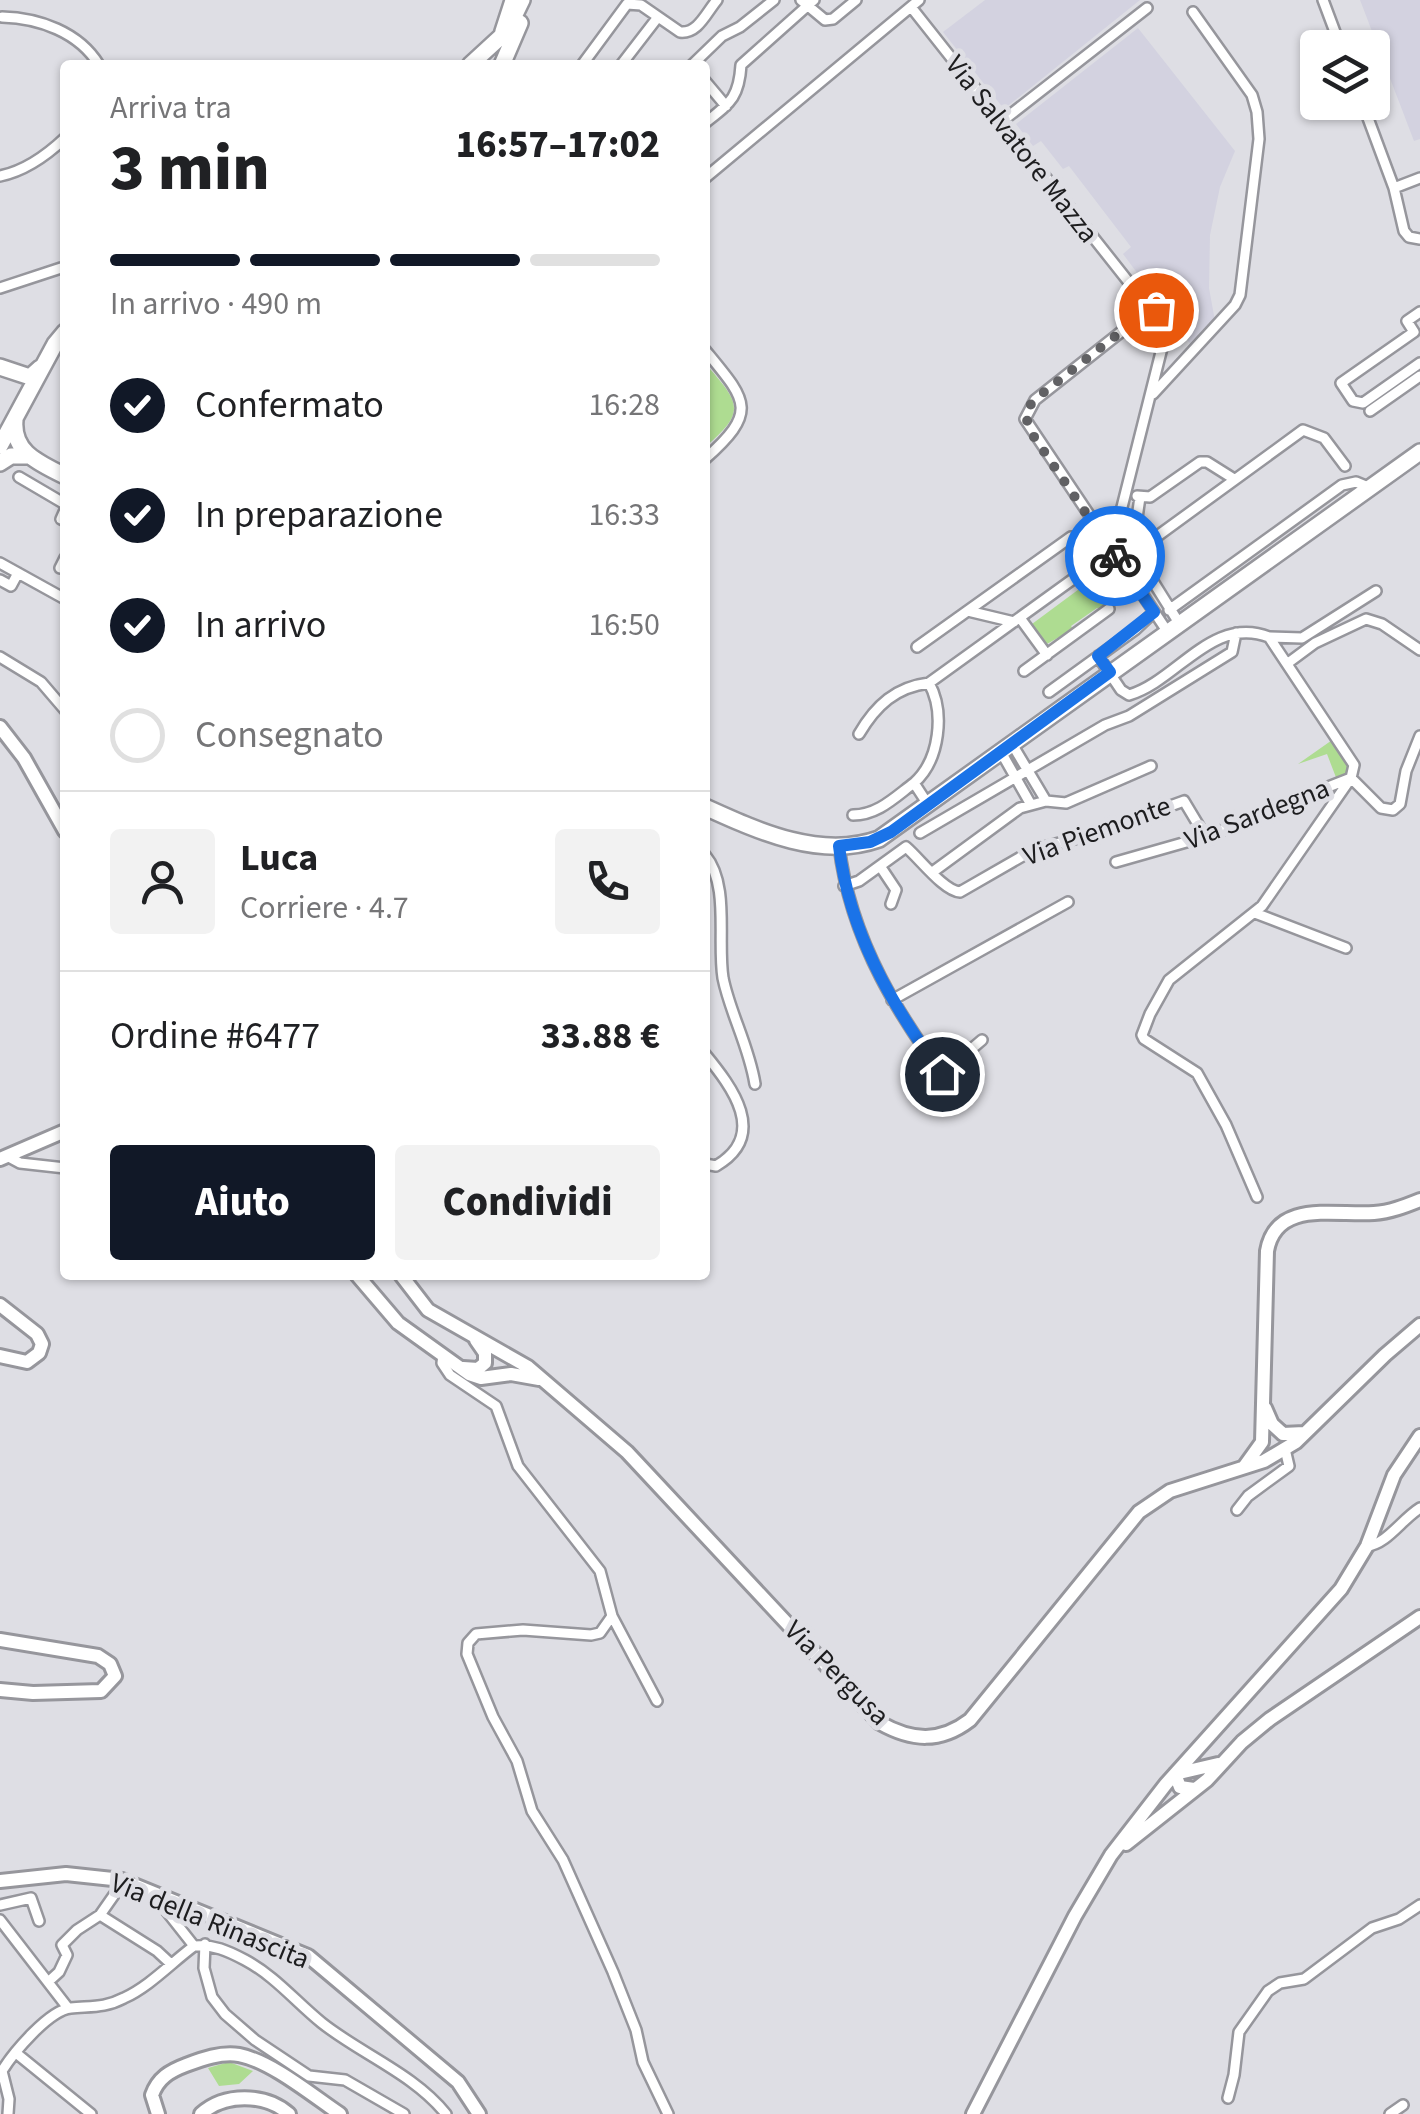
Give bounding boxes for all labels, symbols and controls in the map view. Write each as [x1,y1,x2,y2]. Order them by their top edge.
map controls [1300,30,1390,120]
button: layers [1300,30,1390,120]
street label: Via Salvatore Mazza [936,47,1108,251]
text: Arriva tra [110,85,232,131]
text: 16:57–17:02 [456,118,660,172]
text: 3 min [110,122,270,215]
pin [1114,268,1199,353]
text: In arrivo · 490 m [110,281,322,327]
icon: bag [1129,283,1184,338]
icon: check [110,378,165,433]
text: Confermato [195,378,384,432]
text: 16:28 [588,382,660,428]
icon: check [110,488,165,543]
text: In preparazione [195,488,443,542]
text: 16:33 [588,492,660,538]
courier [1065,506,1165,606]
icon: bike [1088,529,1143,584]
icon: check [110,598,165,653]
text: In arrivo [195,598,326,652]
text: 16:50 [588,602,660,648]
text: Consegnato [195,708,384,762]
street label: Via Sardegna [1179,768,1335,860]
street label: Via Piemonte [1018,786,1176,876]
button: person [110,829,215,934]
button: phone [555,829,660,934]
text: Luca [240,831,318,885]
text: Corriere · 4.7 [240,885,409,931]
text: Ordine #6477 [110,1009,320,1063]
text: 33.88 € [541,1009,660,1063]
pin [900,1032,985,1117]
icon: home [915,1047,970,1102]
button: Aiuto [110,1145,375,1260]
button: Condividi [395,1145,660,1260]
street label: Via Pergusa [775,1611,899,1735]
street label: Via della Rinascita [105,1863,315,1979]

